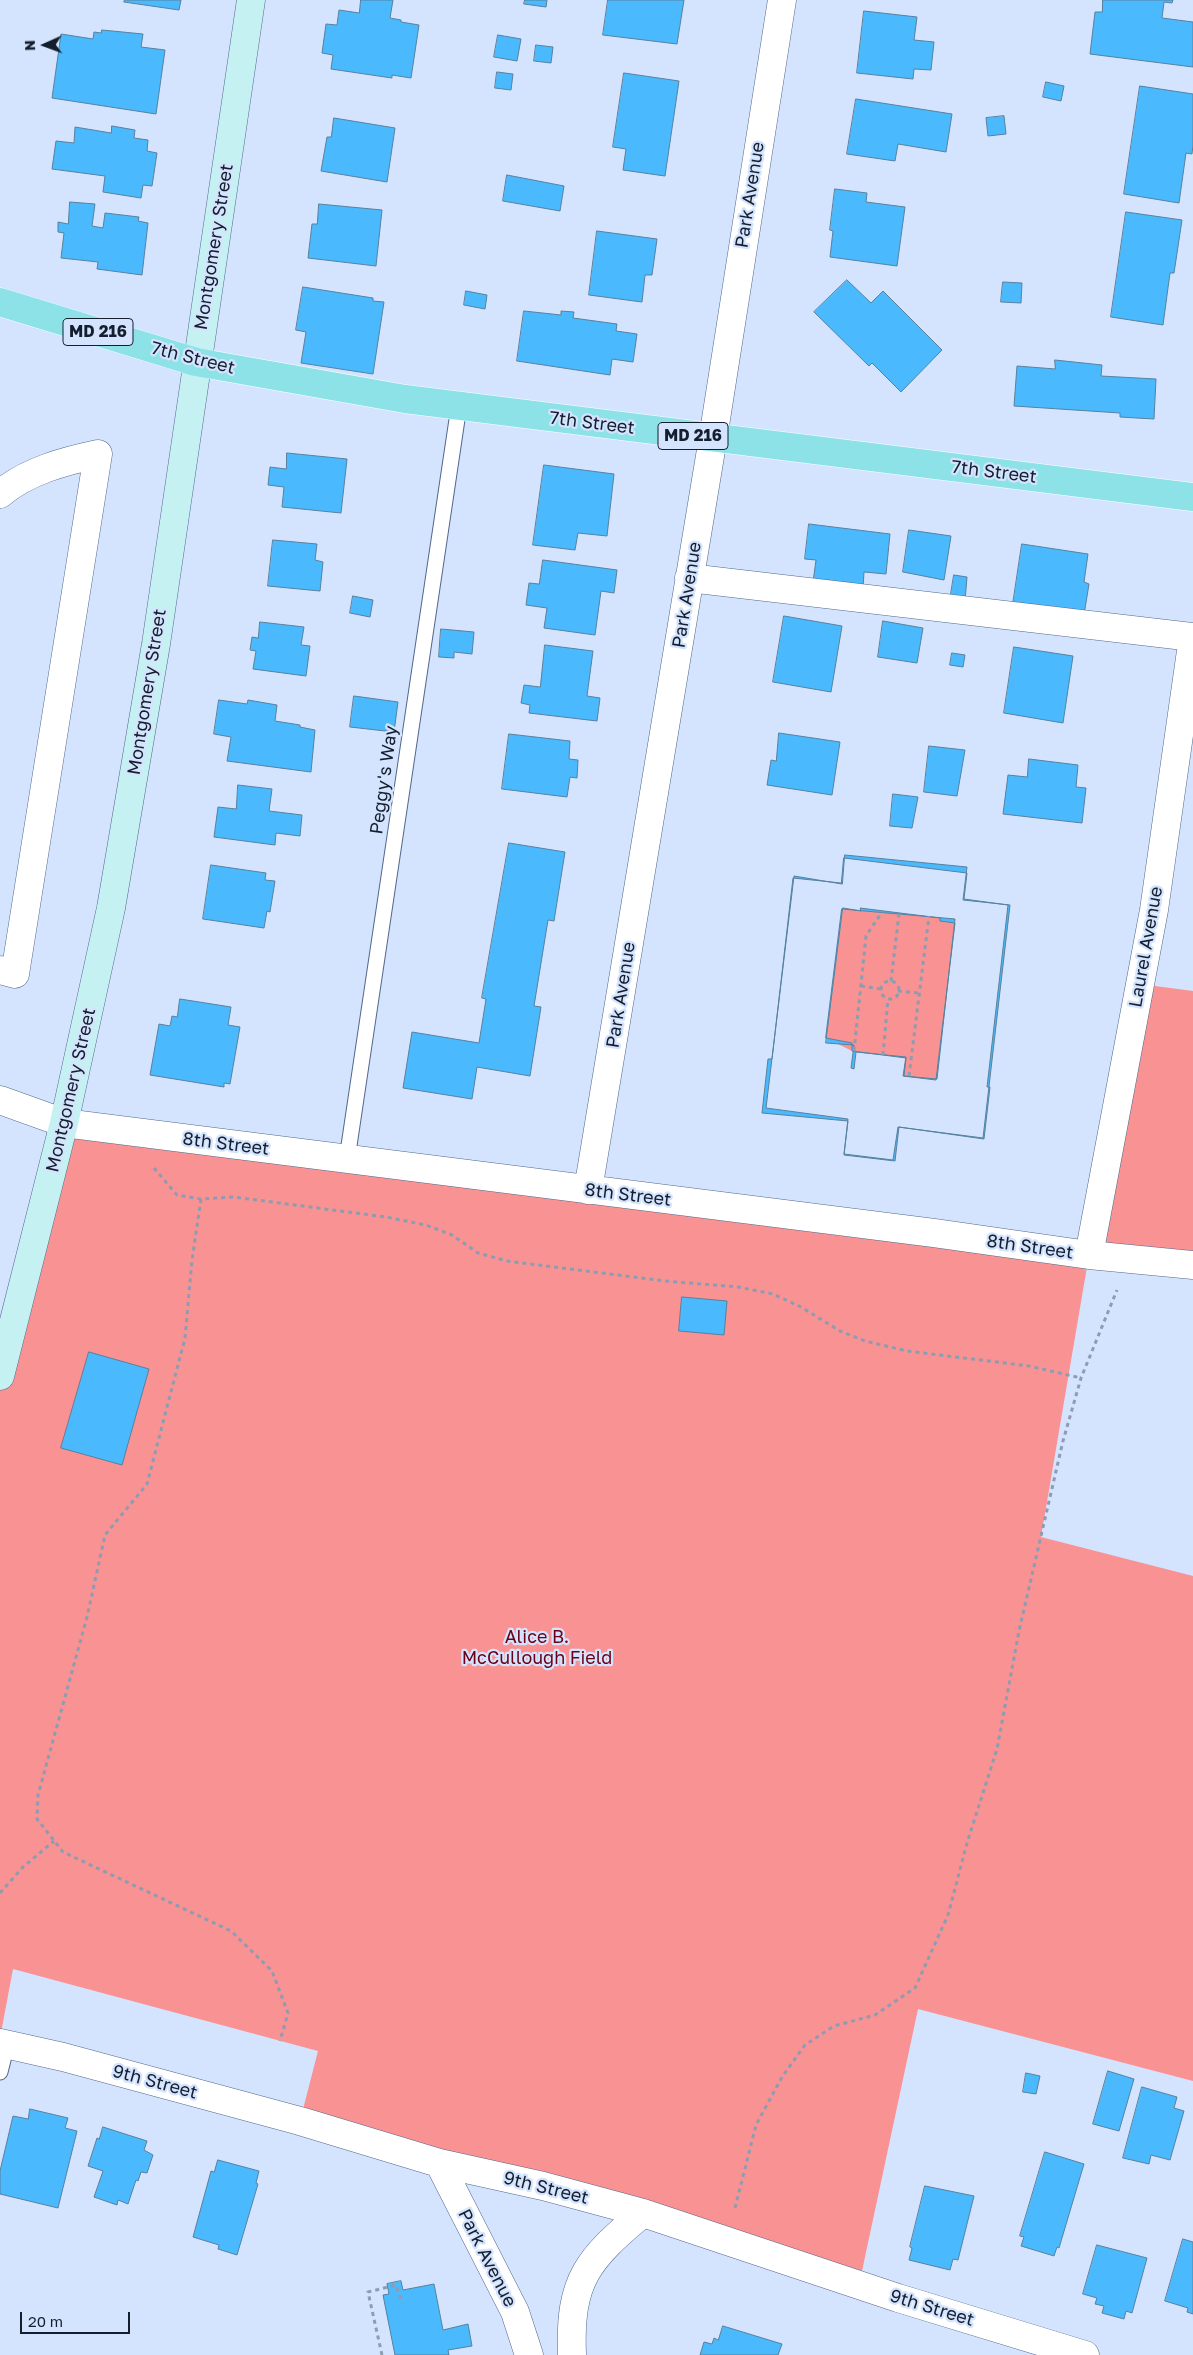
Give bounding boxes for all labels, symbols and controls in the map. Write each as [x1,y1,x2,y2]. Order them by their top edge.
north arrow [20,20,70,70]
text: N [21,40,38,51]
street label: Park Avenue [731,140,769,250]
street label: Montgomery Street [190,162,238,332]
road number: MD 216 [63,318,133,346]
street label: 7th Street [149,337,237,379]
street label: 7th Street [548,407,636,439]
road number: MD 216 [658,422,728,450]
street label: 7th Street [950,456,1038,488]
street label: Park Avenue [668,540,706,650]
street label: Montgomery Street [123,607,171,777]
street label: Peggy's Way [366,724,402,836]
street label: Laurel Avenue [1125,885,1167,1009]
street label: Park Avenue [602,940,640,1050]
street label: Montgomery Street [42,1006,100,1174]
street label: 8th Street [181,1128,271,1160]
street label: 8th Street [583,1179,673,1211]
street label: 8th Street [985,1230,1075,1264]
park label: Alice B. McCullough Field [462,1626,612,1668]
street label: 9th Street [110,2060,200,2104]
street label: 9th Street [501,2167,591,2209]
street label: Park Avenue [453,2205,521,2311]
street label: 9th Street [887,2285,977,2331]
scale bar [22,2302,132,2334]
text: 20 m [28,2312,63,2330]

